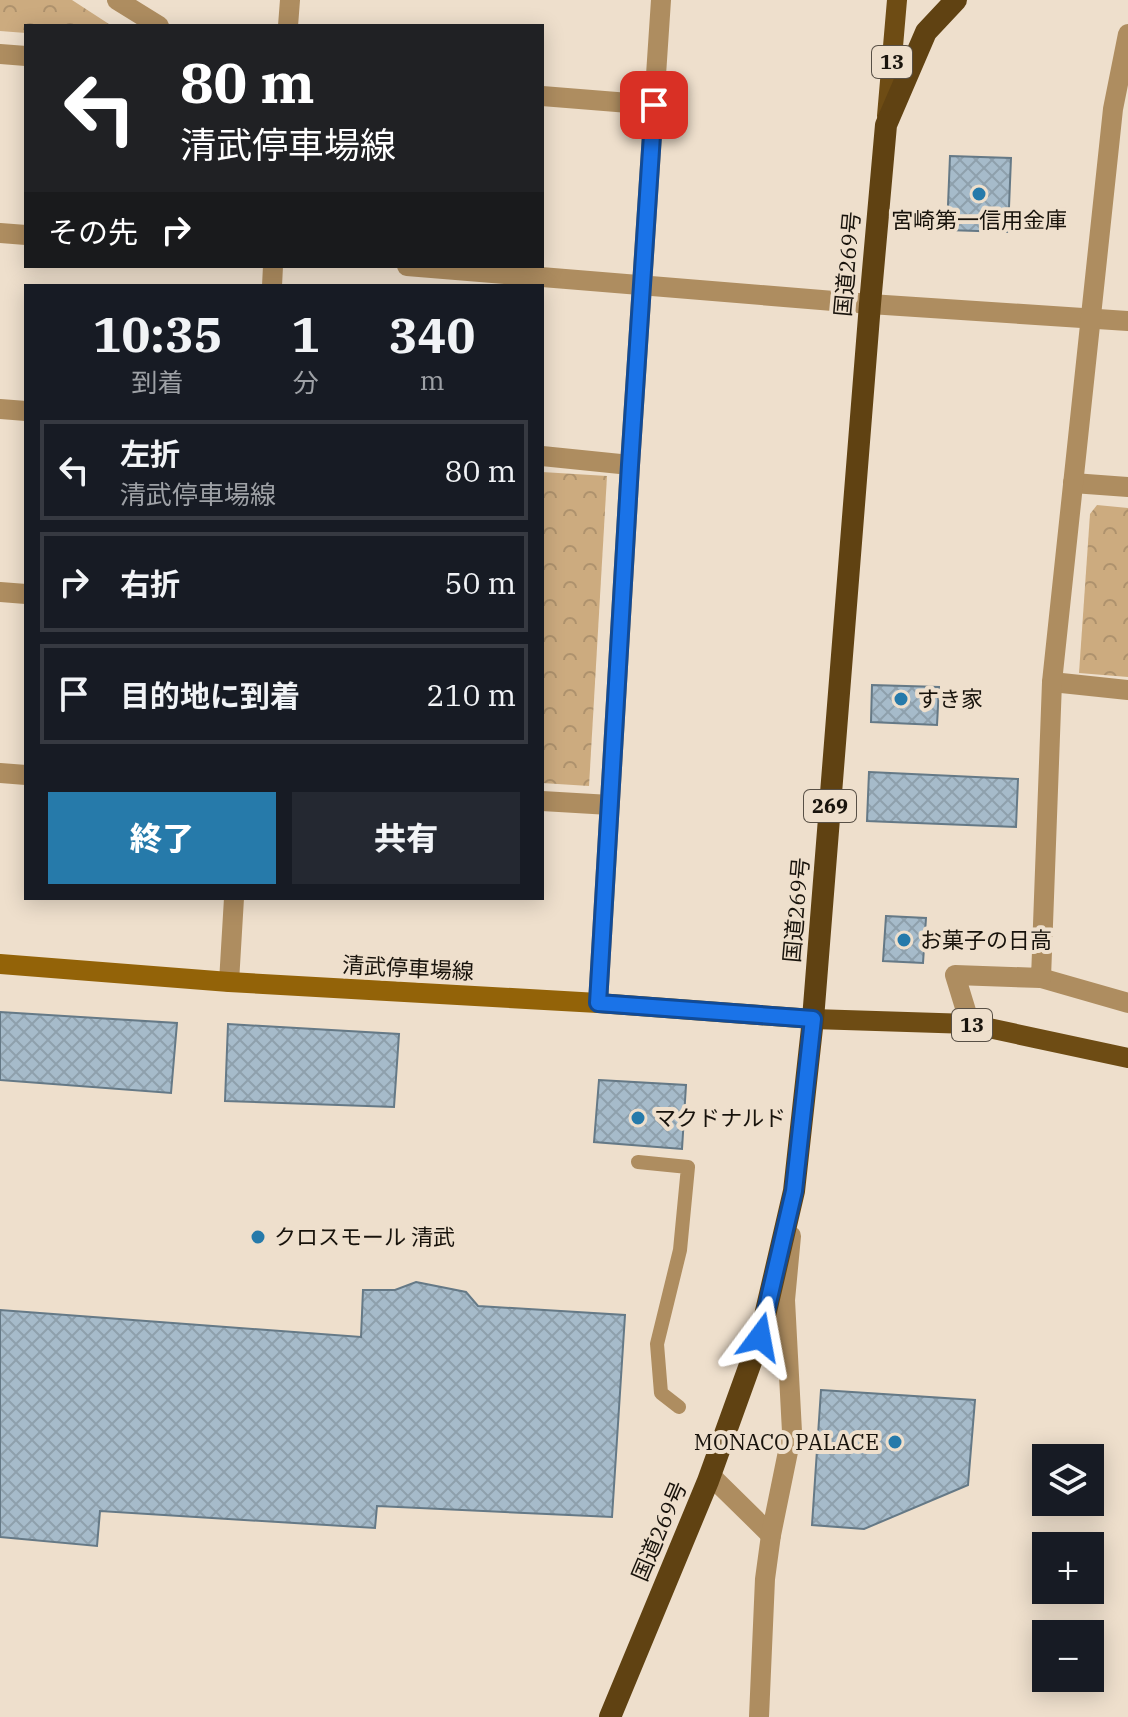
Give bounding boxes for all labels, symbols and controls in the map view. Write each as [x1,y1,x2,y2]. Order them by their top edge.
text: 80 m [180,46,315,118]
road number: 13 [872,46,912,78]
icon: left [48,56,152,160]
pin [620,71,688,139]
icon: arrive [632,83,676,127]
text: 清武停車場線 [180,121,396,168]
marker: 宮崎第一信用金庫 [970,185,988,203]
place label: 宮崎第一信用金庫 [891,205,1067,234]
icon: right [154,208,198,252]
street label: 国道269号 [827,210,866,318]
text: その先 [48,212,138,251]
text: 10:35 [93,303,223,365]
text: 1 [291,303,320,365]
text: 340 [389,304,475,366]
text: m [420,363,444,397]
text: 到着 [132,365,184,399]
text: 分 [293,365,319,399]
text: 左折 [120,434,180,473]
icon: left [52,448,96,492]
text: 80 m [444,451,516,490]
text: 清武停車場線 [120,477,276,511]
icon: right [52,560,96,604]
text: 50 m [444,563,516,602]
text: 右折 [120,564,180,603]
icon: arrive [52,672,96,716]
text: 210 m [426,675,516,714]
text: 目的地に到着 [120,676,300,715]
place label: すき家 [917,684,983,713]
marker: すき家 [892,690,910,708]
road number: 269 [804,790,856,822]
button: 終了 [48,792,276,884]
button: 共有 [292,792,520,884]
street label: 国道269号 [776,856,815,964]
place label: お菓子の日高 [920,925,1052,954]
marker: お菓子の日高 [895,931,913,949]
street label: 清武停車場線 [341,950,475,985]
road number: 13 [952,1009,992,1041]
place label: マクドナルド [654,1103,786,1132]
marker: マクドナルド [629,1109,647,1127]
place label: クロスモール 清武 [274,1222,455,1251]
marker: クロスモール 清武 [249,1228,267,1246]
position arrow [718,1295,802,1379]
place label: MONACO PALACE [694,1427,879,1456]
marker: MONACO PALACE [886,1433,904,1451]
map controls [1032,1444,1104,1692]
button: layers [1032,1444,1104,1516]
street label: 国道269号 [625,1477,693,1585]
button: + [1032,1532,1104,1604]
button: − [1032,1620,1104,1692]

